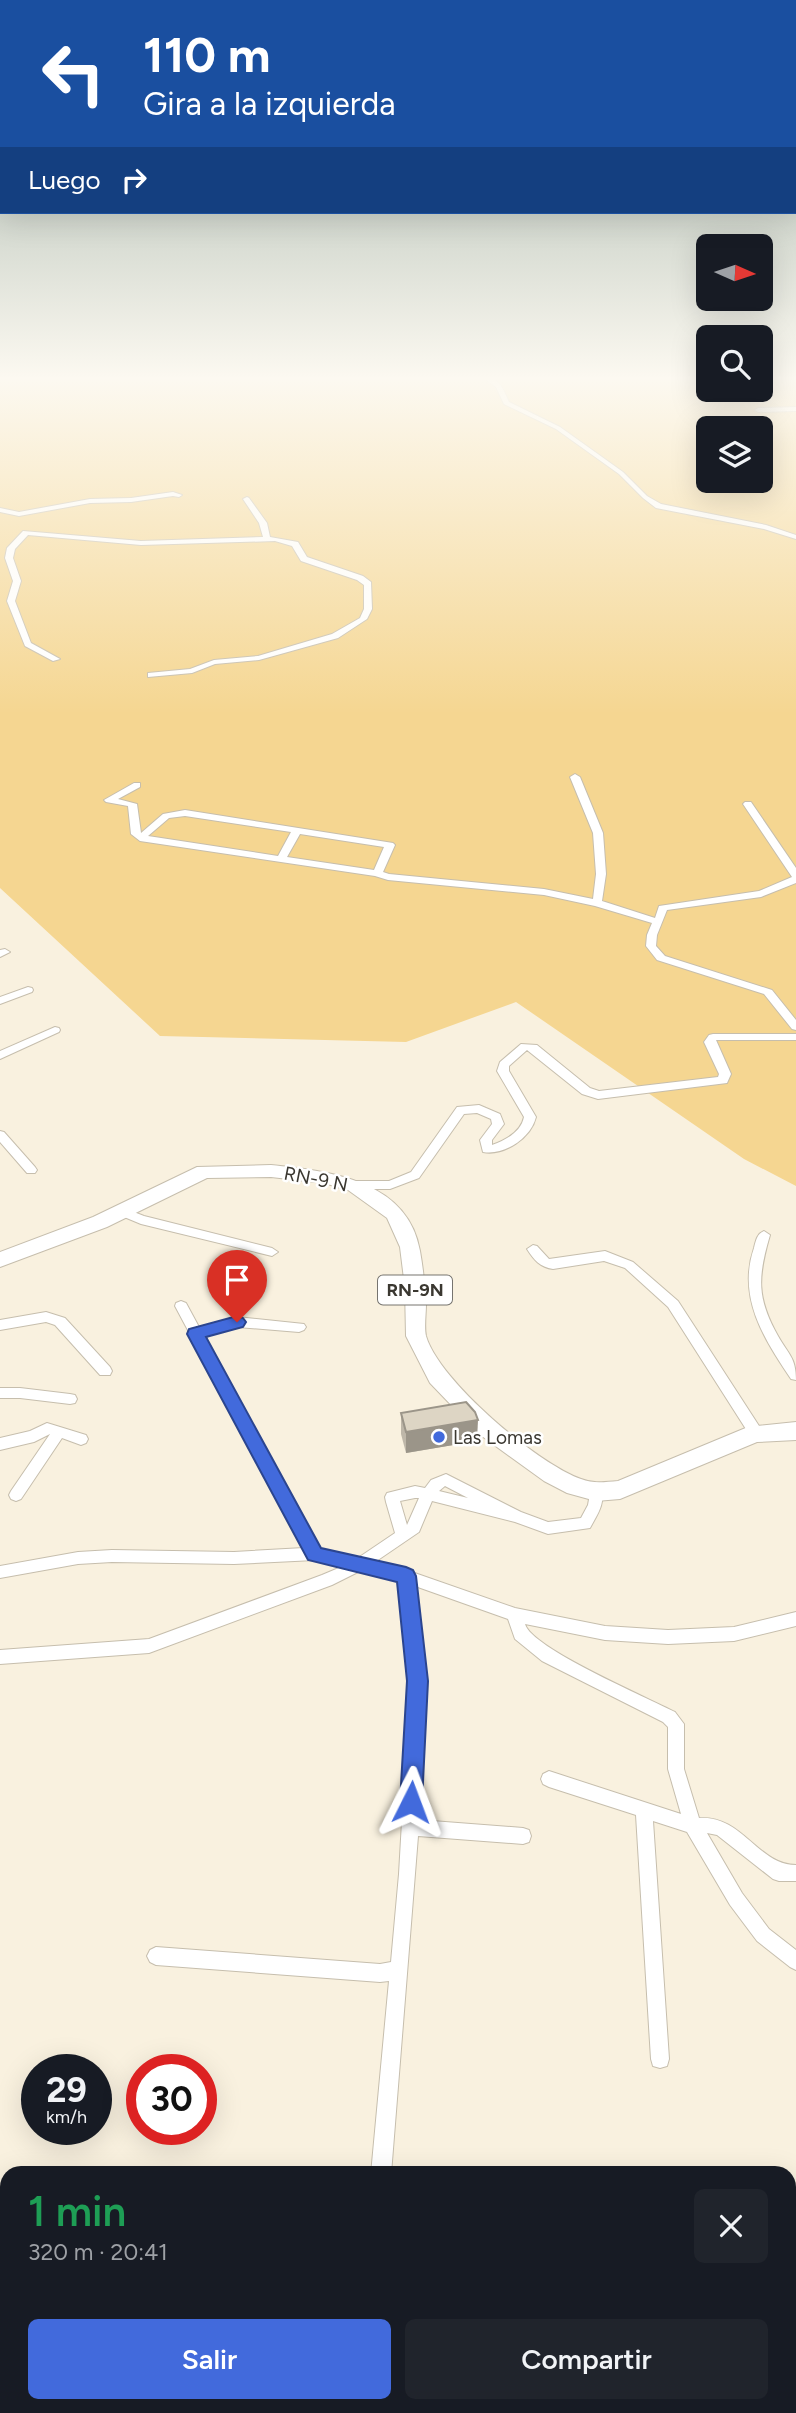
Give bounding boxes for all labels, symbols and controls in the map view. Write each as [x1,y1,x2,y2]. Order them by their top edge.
text: 110 m [143,25,271,84]
icon: left [28,28,119,119]
text: Gira a la izquierda [143,85,396,123]
icon: right [115,161,153,199]
text: Luego [28,164,101,196]
north arrow [696,234,774,312]
map controls [696,234,773,493]
button: search [696,325,773,402]
button: layers [696,416,773,493]
street label: RN-9 N [282,1162,350,1196]
pin [207,1250,267,1322]
icon: arrive [218,1261,256,1299]
road number: RN-9N [378,1275,452,1304]
place label: Las Lomas [453,1426,542,1449]
marker: Las Lomas [431,1429,447,1445]
position arrow [374,1765,448,1839]
speed limit sign: 30 [126,2054,217,2145]
text: 29 [46,2069,87,2111]
text: km/h [46,2106,87,2128]
text: 1 min [28,2186,126,2237]
button: close [694,2189,768,2263]
text: 320 m · 20:41 [28,2238,168,2266]
button: Salir [28,2319,391,2399]
button: Compartir [405,2319,768,2399]

